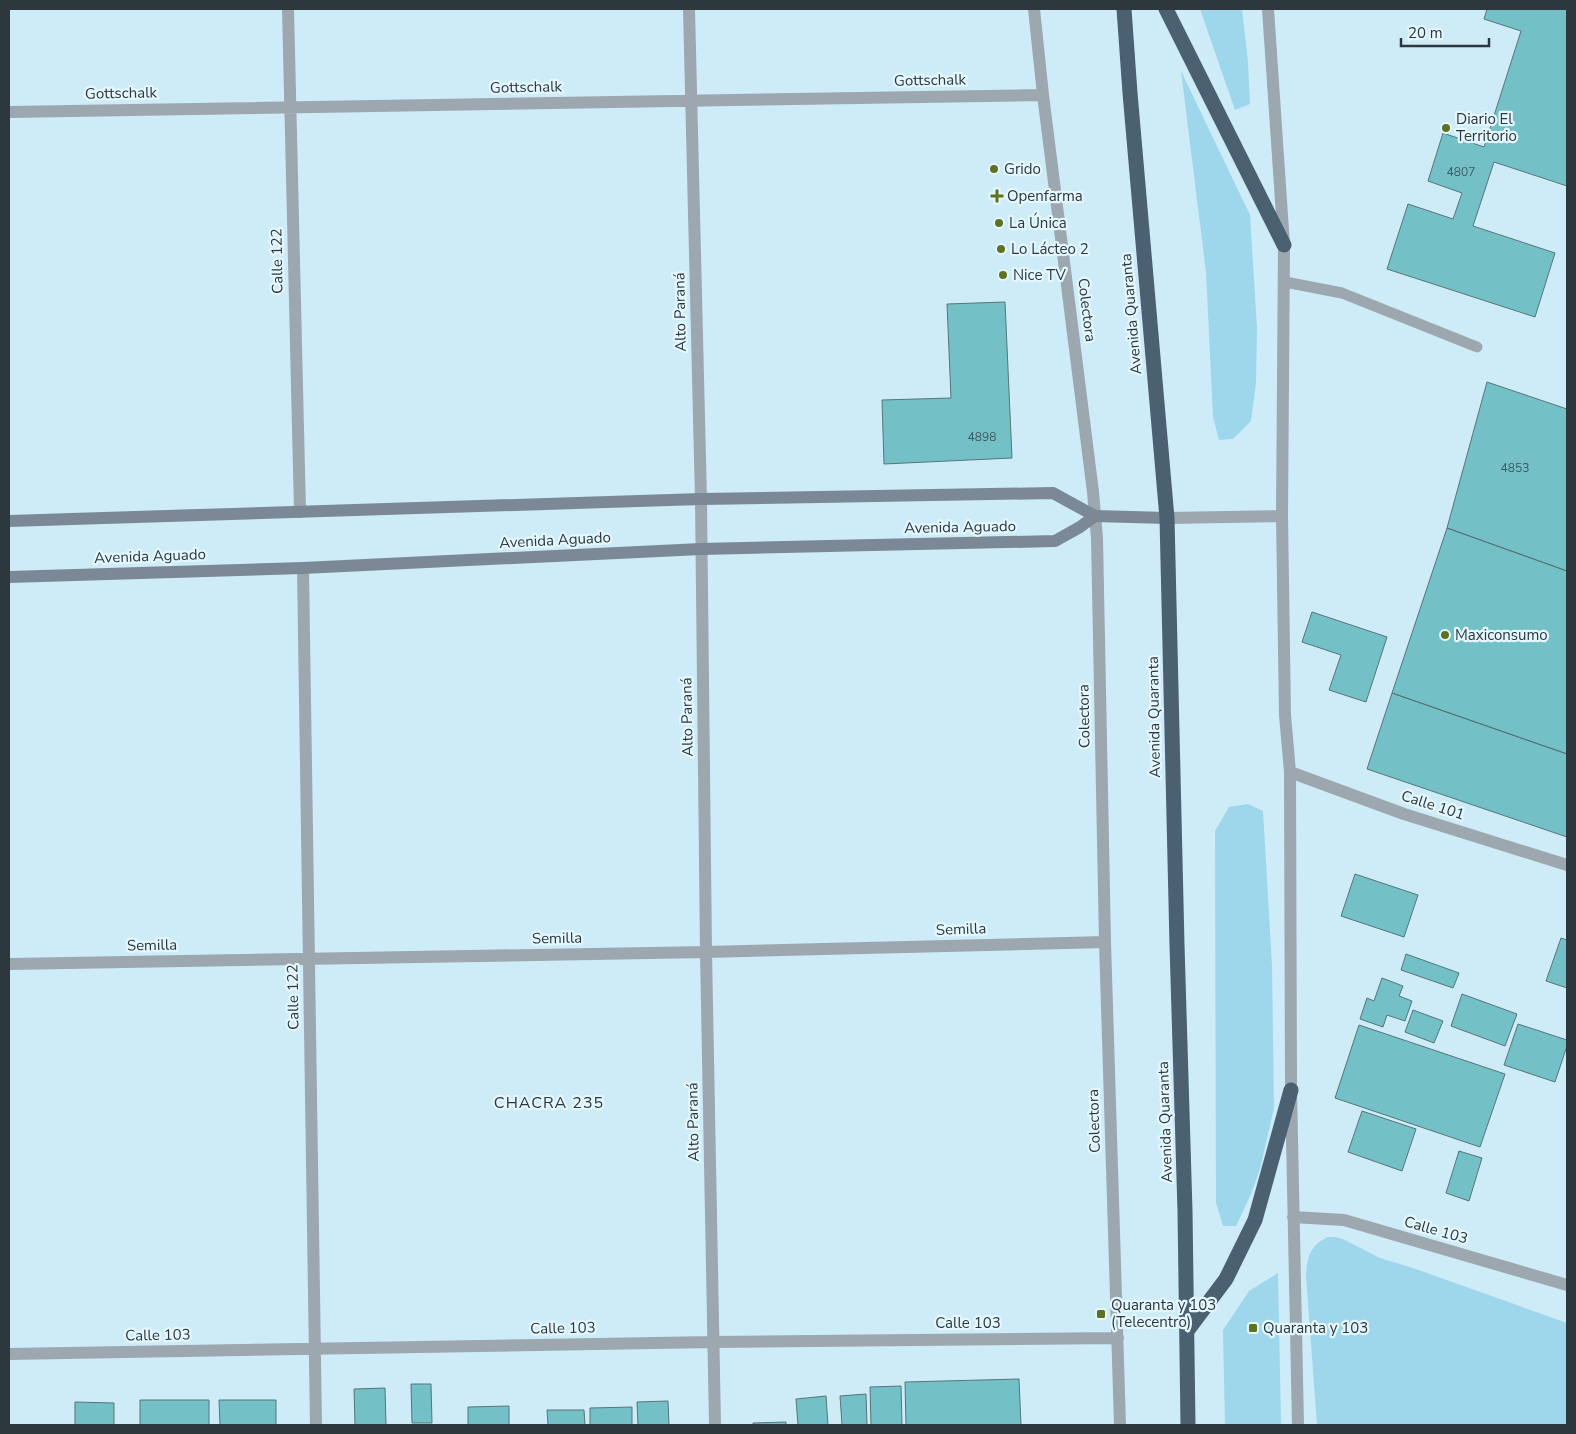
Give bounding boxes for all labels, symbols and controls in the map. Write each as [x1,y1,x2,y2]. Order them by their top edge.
scale bar [1401,15,1488,47]
text: 20 m [1408,23,1443,43]
street label: Gottschalk [894,69,967,91]
street label: Gottschalk [490,76,563,98]
street label: Gottschalk [85,82,158,104]
place label: Diario El Territorio [1456,109,1517,146]
marker: Diario El Territorio [1440,122,1452,134]
place label: Grido [1004,159,1041,179]
marker: Grido [988,163,1000,175]
house number: 4807 [1447,164,1475,180]
place label: Openfarma [1007,186,1083,206]
marker: Openfarma [991,190,1003,202]
place label: La Única [1009,212,1067,233]
marker: La Única [993,217,1005,229]
street label: Calle 122 [266,228,288,294]
place label: Lo Lácteo 2 [1011,239,1089,259]
marker: Lo Lácteo 2 [995,243,1007,255]
street label: Avenida Quaranta [1116,253,1146,375]
place label: Nice TV [1013,265,1066,285]
marker: Nice TV [997,269,1009,281]
street label: Alto Paraná [669,272,691,352]
street label: Colectora [1073,277,1101,343]
house number: 4898 [968,429,996,445]
house number: 4853 [1501,460,1529,476]
street label: Avenida Aguado [904,516,1016,538]
street label: Avenida Aguado [499,527,611,553]
street label: Avenida Aguado [94,544,206,568]
place label: Maxiconsumo [1455,625,1548,645]
marker: Maxiconsumo [1439,629,1451,641]
street label: Avenida Quaranta [1143,656,1165,778]
street label: Alto Paraná [676,677,698,757]
street label: Colectora [1073,684,1095,748]
street label: Calle 101 [1399,785,1467,825]
street label: Semilla [935,918,987,940]
street label: Semilla [532,928,582,948]
street label: Semilla [127,935,177,955]
street label: Calle 122 [282,964,304,1030]
street label: Avenida Quaranta [1153,1061,1177,1183]
street label: Alto Paraná [682,1082,704,1162]
street label: Colectora [1083,1089,1105,1153]
district label: CHACRA 235 [494,1092,604,1114]
street label: Calle 103 [1402,1211,1470,1249]
place label: Quaranta y 103 (Telecentro) [1111,1295,1216,1332]
marker: Quaranta y 103 (Telecentro) [1095,1308,1107,1320]
street label: Calle 103 [935,1313,1001,1333]
street label: Calle 103 [530,1317,596,1339]
place label: Quaranta y 103 [1263,1318,1368,1338]
marker: Quaranta y 103 [1247,1322,1259,1334]
street label: Calle 103 [125,1324,191,1346]

